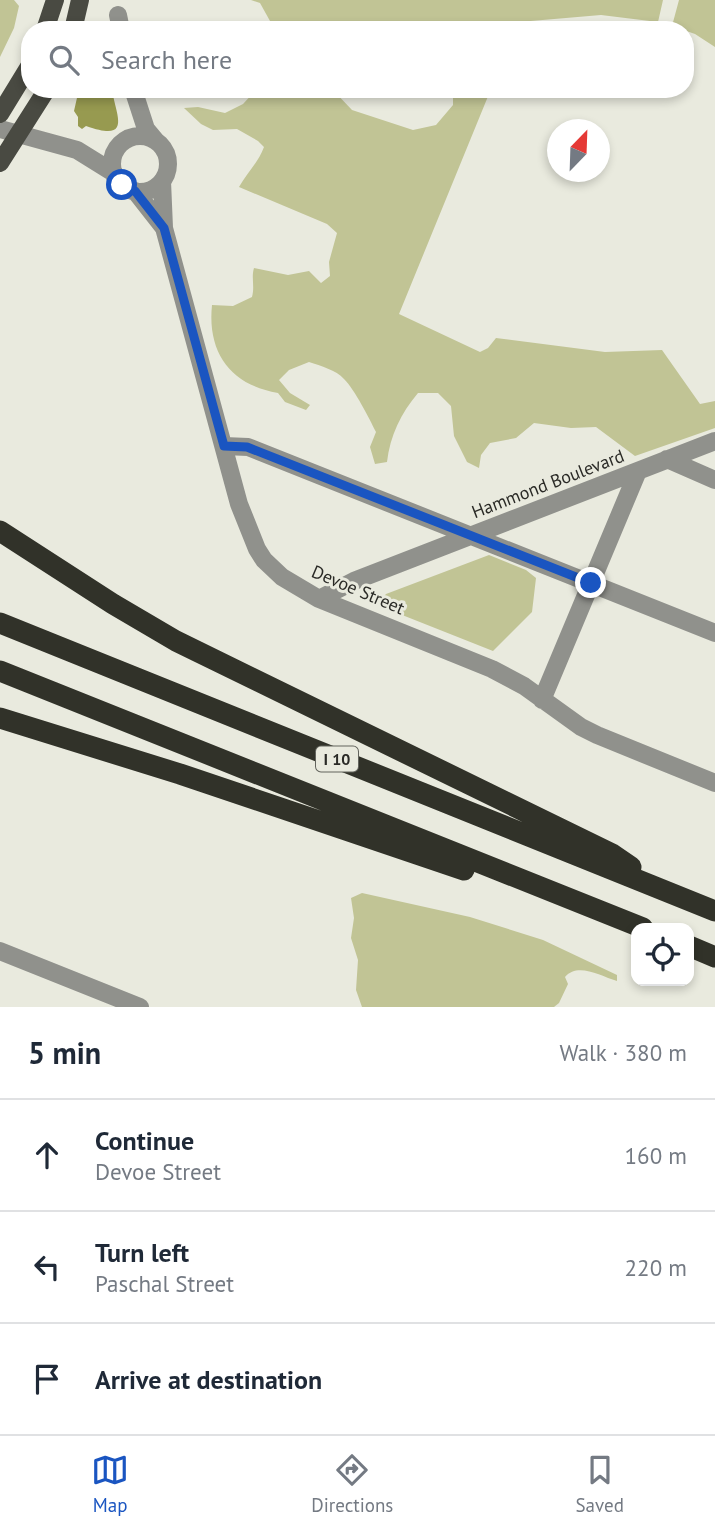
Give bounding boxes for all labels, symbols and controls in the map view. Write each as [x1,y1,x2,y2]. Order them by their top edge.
search box [21,21,694,98]
icon: search [45,41,83,79]
text: Search here [101,43,232,76]
north arrow [547,119,610,182]
route start [106,169,137,200]
street label: Hammond Boulevard [468,444,627,523]
street label: Devoe Street [308,560,408,619]
route end [575,567,606,598]
road number: I 10 [316,746,358,772]
map controls [631,923,694,986]
button: locate [631,923,694,986]
text: 5 min [28,1033,101,1072]
text: Walk · 380 m [560,1038,687,1067]
text: Continue [95,1124,194,1157]
icon: ahead [28,1136,66,1174]
text: 160 m [625,1141,687,1170]
text: Devoe Street [95,1157,221,1186]
text: Turn left [95,1236,189,1269]
icon: left [28,1248,66,1286]
text: 220 m [625,1253,687,1282]
text: Paschal Street [95,1269,234,1298]
icon: arrive [28,1360,66,1398]
text: Arrive at destination [95,1363,322,1396]
tab: Map [91,1451,129,1517]
tab: Directions [311,1451,393,1517]
tab: Saved [576,1451,624,1517]

